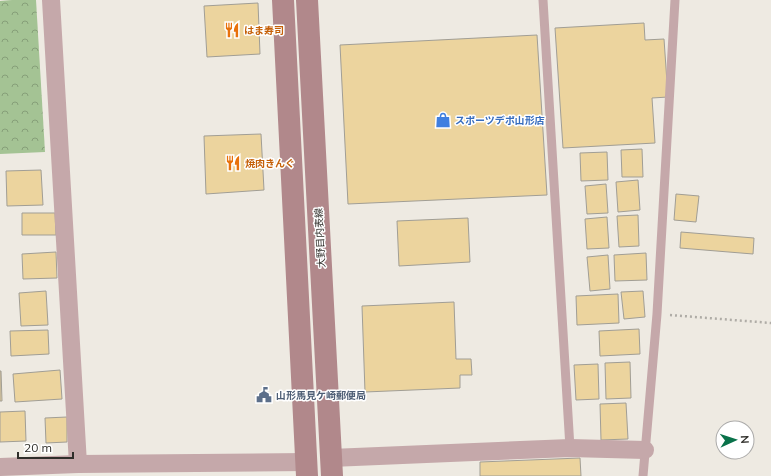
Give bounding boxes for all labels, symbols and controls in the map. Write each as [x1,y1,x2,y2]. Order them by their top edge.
restaurant icon: はま寿司 [223,21,241,39]
place label: はま寿司 [244,24,284,37]
shop icon: スポーツデポ山形店 [434,111,452,129]
place label: スポーツデポ山形店 [455,114,545,127]
restaurant icon: 焼肉きんぐ [224,154,242,172]
place label: 焼肉きんぐ [245,157,295,170]
street label: 大野目内表線 [312,208,328,268]
public building icon: 山形馬見ケ崎郵便局 [255,386,273,404]
place label: 山形馬見ケ崎郵便局 [276,389,366,402]
north arrow [715,420,755,460]
scale bar [18,434,73,460]
text: N [738,435,752,444]
text: 20 m [24,440,52,455]

